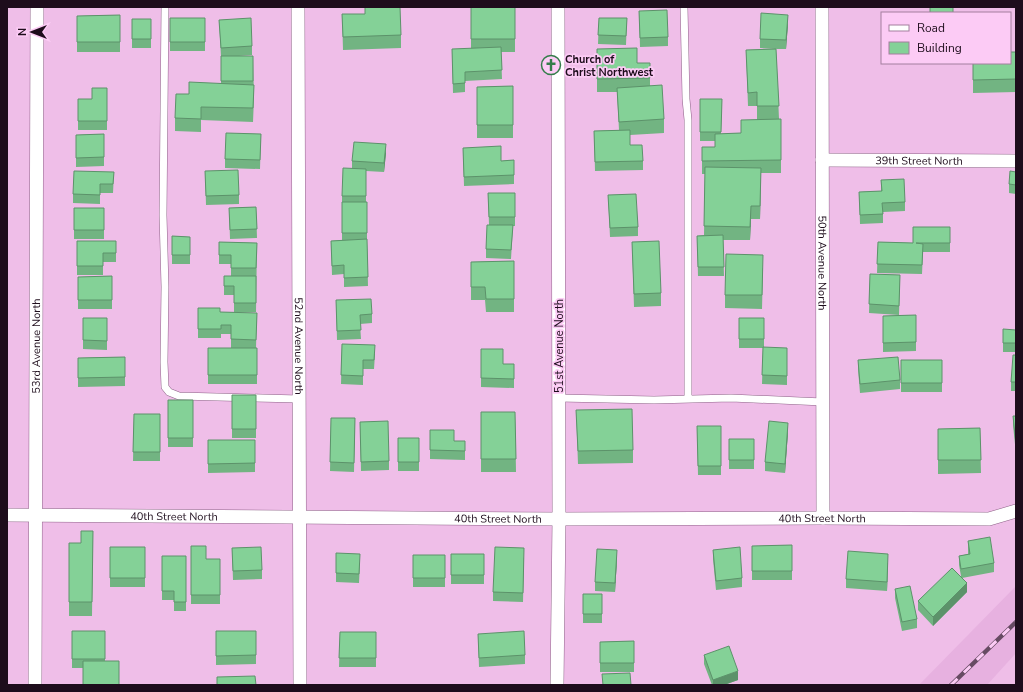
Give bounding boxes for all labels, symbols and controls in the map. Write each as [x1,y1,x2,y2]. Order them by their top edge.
north arrow [12,12,52,52]
legend [881,12,1011,64]
text: Road [917,20,945,36]
text: N [15,28,30,36]
text: Building [917,40,962,56]
place label: Church of Christ Northwest [565,52,654,80]
church icon: Church of Christ Northwest [540,54,562,76]
street label: 39th Street North [875,153,963,168]
street label: 50th Avenue North [815,215,830,311]
street label: 52nd Avenue North [291,297,307,395]
street label: 53rd Avenue North [28,298,44,394]
street label: 51st Avenue North [552,299,567,393]
street label: 40th Street North [130,508,218,524]
street label: 40th Street North [778,510,866,526]
street label: 40th Street North [454,511,542,526]

